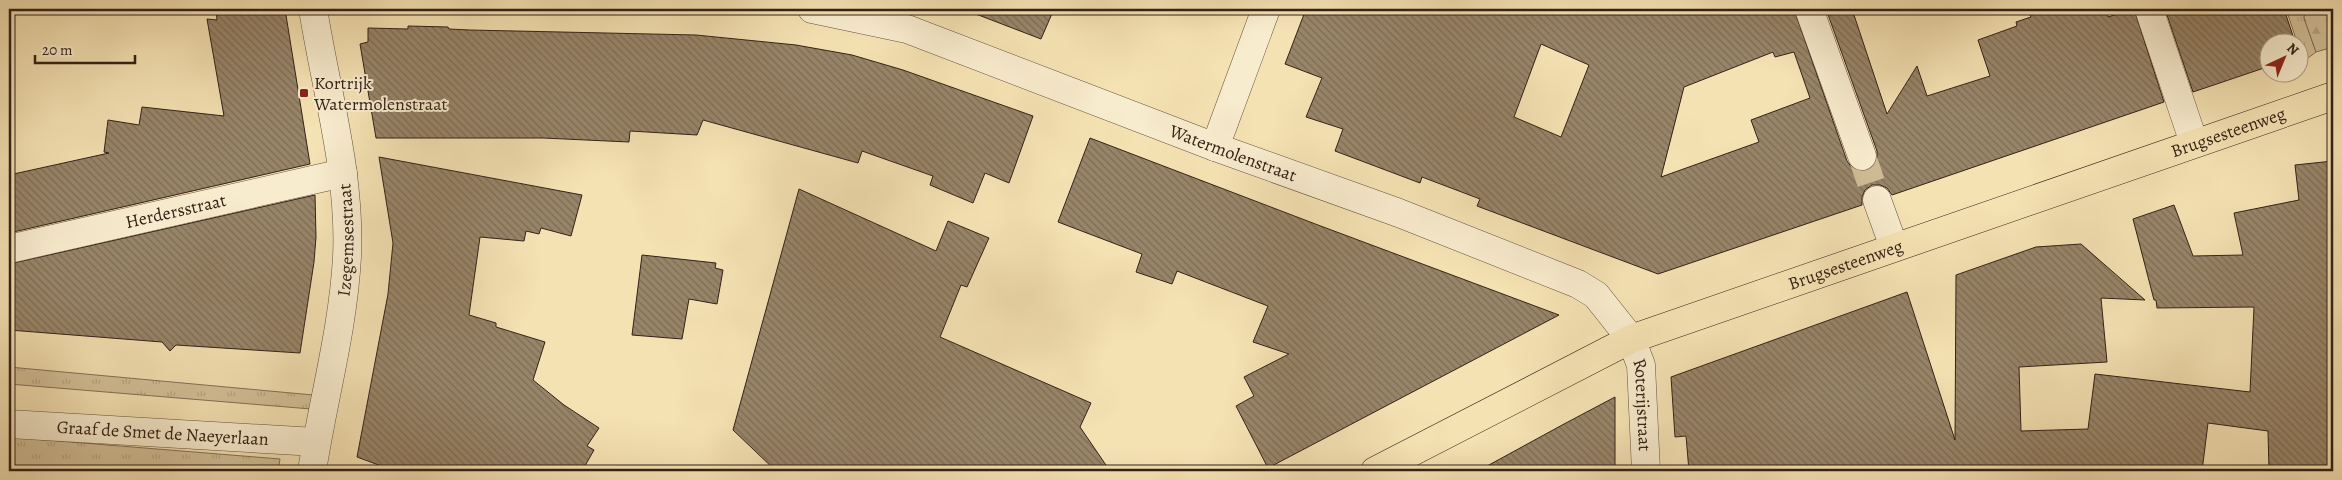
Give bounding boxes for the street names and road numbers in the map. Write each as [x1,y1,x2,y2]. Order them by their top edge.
street label: Brugsesteenweg [2168,101,2289,163]
street label: Watermolenstraat [1165,118,1300,187]
street label: Izegemsestraat [332,182,359,298]
street label: Herdersstraat [123,188,228,234]
street label: Brugsesteenweg [1785,234,1906,296]
street label: Roterijstraat [1627,355,1657,452]
street label: Graaf de Smet de Naeyerlaan [56,415,269,451]

